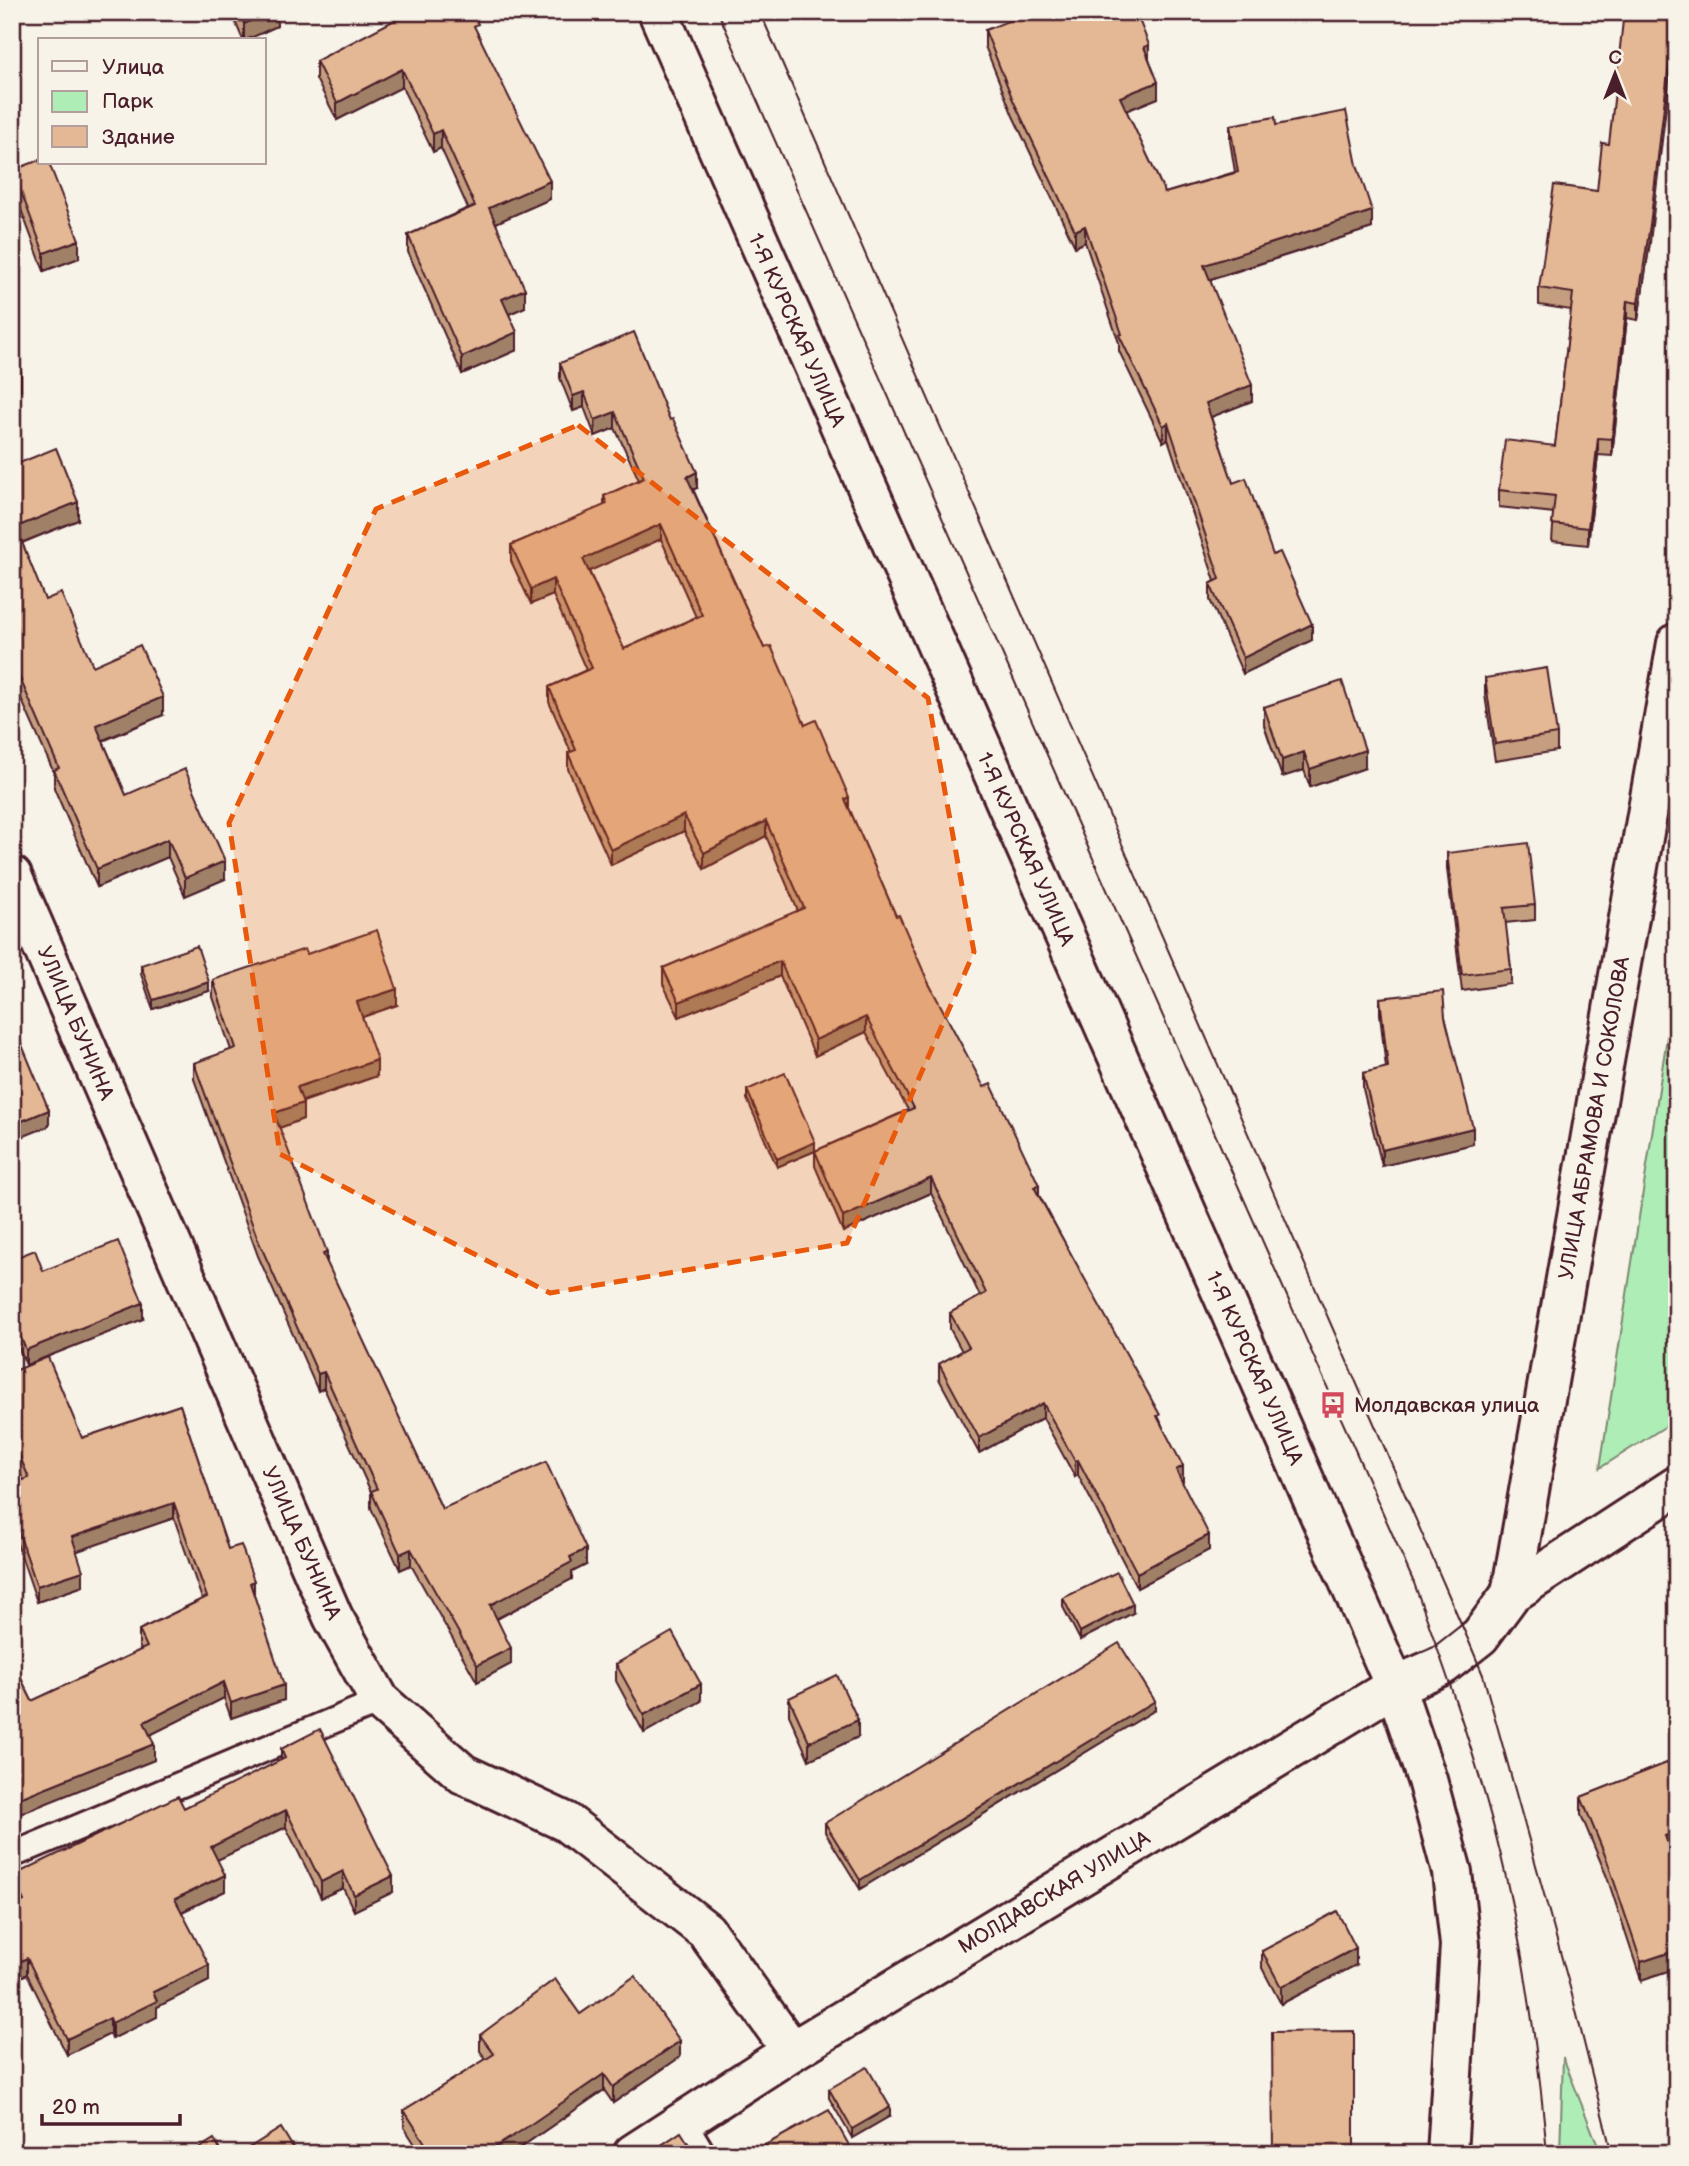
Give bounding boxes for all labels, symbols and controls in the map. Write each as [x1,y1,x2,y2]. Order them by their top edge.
legend [38,38,266,164]
north arrow [1580,38,1650,108]
text: С [1608,47,1622,70]
text: Улица [102,55,165,80]
text: Парк [102,89,153,114]
text: Здание [102,125,175,150]
street label: 1-Я КУРСКАЯ УЛИЦА [743,230,851,431]
street label: 1-Я КУРСКАЯ УЛИЦА [972,749,1080,950]
street label: УЛИЦА БУНИНА [32,942,119,1104]
street label: УЛИЦА АБРАМОВА И СОКОЛОВА [1554,954,1635,1282]
street label: 1-Я КУРСКАЯ УЛИЦА [1201,1268,1309,1469]
bus stop icon: Молдавская улица [1318,1390,1348,1420]
place label: Молдавская улица [1354,1393,1540,1418]
street label: УЛИЦА БУНИНА [257,1463,347,1624]
street label: МОЛДАВСКАЯ УЛИЦА [954,1825,1155,1959]
scale bar [42,2082,180,2126]
text: 20 m [52,2095,100,2120]

